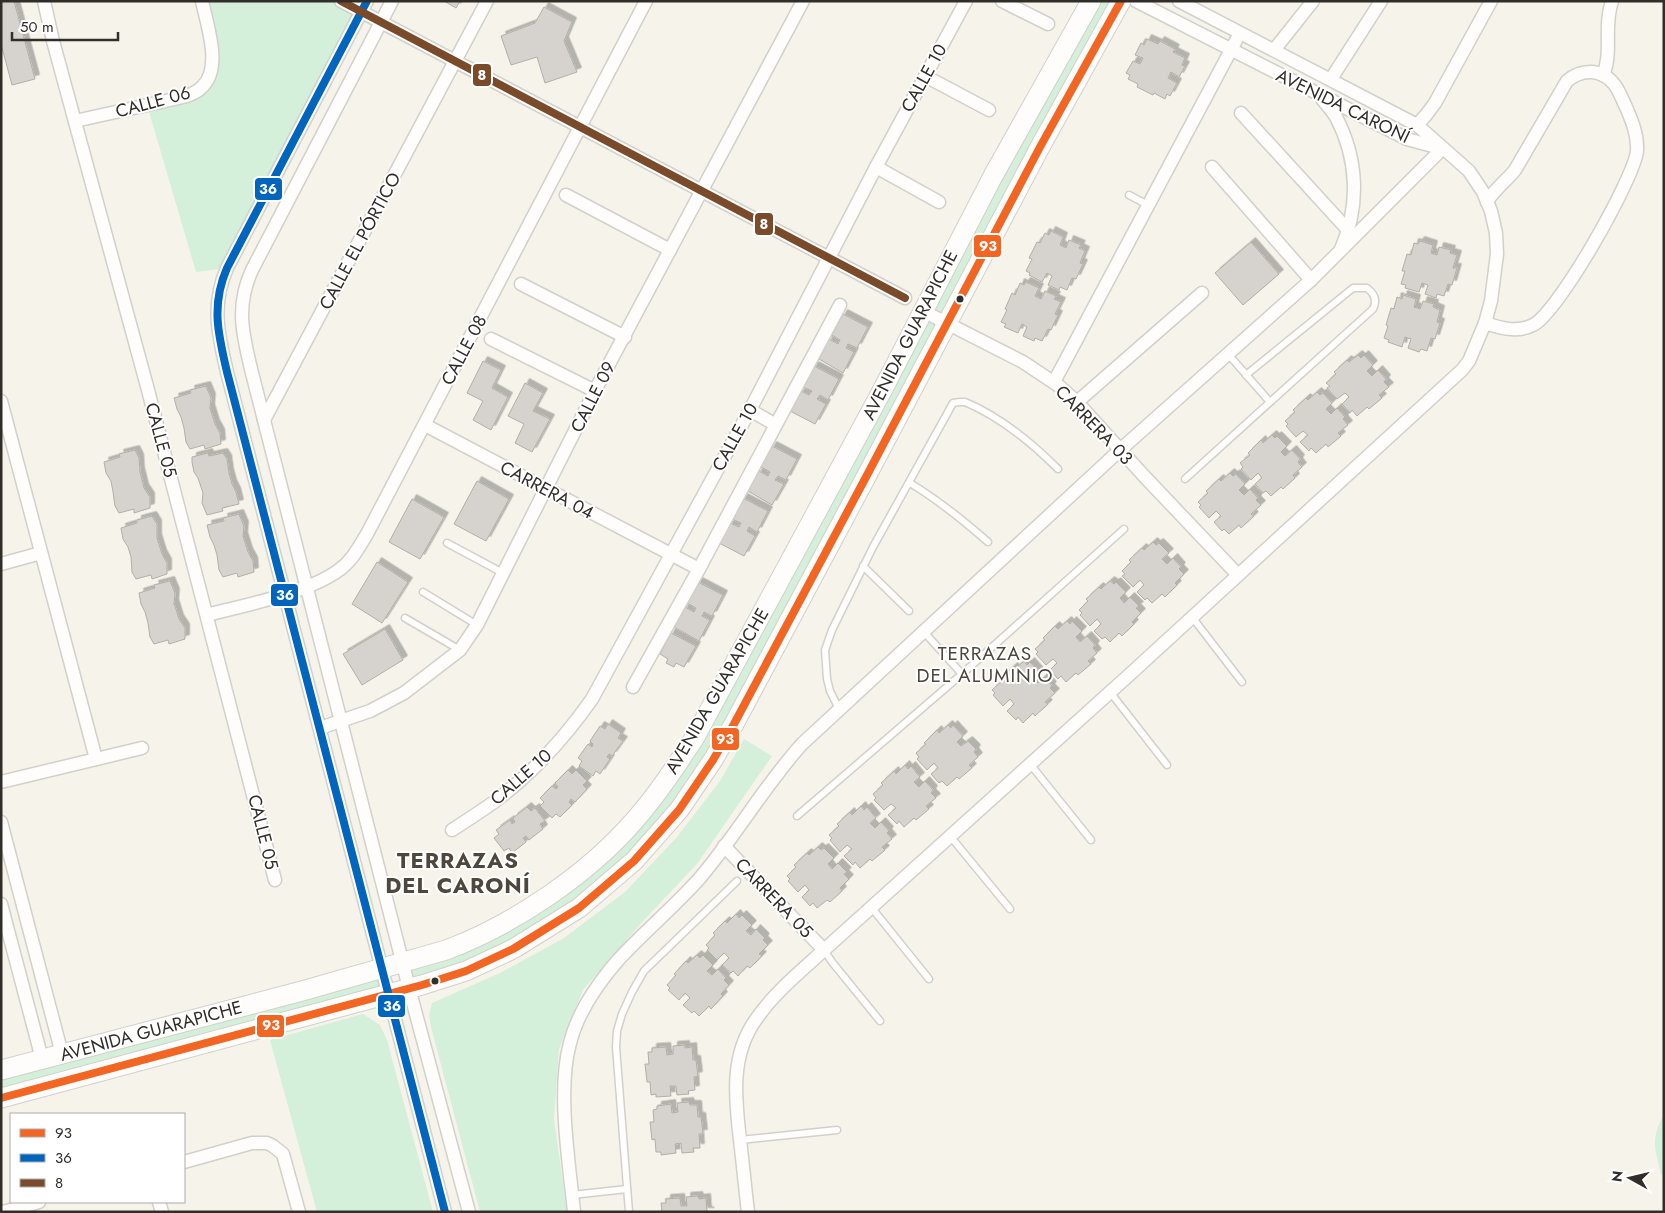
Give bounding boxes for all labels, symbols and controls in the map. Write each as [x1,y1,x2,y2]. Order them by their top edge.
scale bar [12,10,119,42]
text: 50 m [20,16,54,38]
street label: CALLE 10 [895,39,953,117]
street label: AVENIDA CARONÍ [1272,62,1415,150]
line badge: 8 [472,63,492,87]
text: 8 [478,65,487,85]
street label: CALLE 06 [113,80,193,124]
street label: CALLE EL PÓRTICO [313,168,407,314]
line badge: 36 [254,177,283,201]
text: 36 [259,179,277,199]
line badge: 8 [754,212,774,236]
text: 8 [760,214,769,234]
line badge: 93 [973,234,1002,258]
text: 93 [979,236,997,256]
street label: AVENIDA GUARAPICHE [856,246,964,424]
unlabelled marker [955,294,965,304]
street label: CALLE 08 [435,310,493,390]
street label: CALLE 09 [564,357,622,437]
street label: CARRERA 03 [1049,379,1139,471]
street label: CALLE 10 [706,398,764,476]
street label: CALLE 05 [139,400,183,480]
street label: CARRERA 04 [496,454,598,526]
line badge: 36 [270,583,299,607]
text: 36 [276,585,294,605]
street label: AVENIDA GUARAPICHE [659,603,775,779]
district label: TERRAZAS DEL ALUMINIO [916,640,1054,689]
line badge: 93 [711,727,740,751]
text: 93 [716,729,734,749]
street label: CALLE 10 [484,743,558,811]
street label: CALLE 05 [241,792,285,872]
district label: TERRAZAS DEL CARONÍ [385,844,531,901]
street label: CARRERA 05 [729,852,819,944]
unlabelled marker [430,976,440,986]
street label: AVENIDA GUARAPICHE [57,994,245,1068]
line badge: 36 [377,994,406,1018]
text: 36 [383,996,401,1016]
line badge: 93 [256,1014,285,1038]
text: 93 [262,1015,280,1035]
legend [10,1113,185,1203]
text: 93 [55,1122,72,1144]
text: 36 [55,1147,72,1169]
north arrow [1605,1153,1655,1203]
text: N [1606,1169,1628,1183]
text: 8 [55,1172,63,1194]

